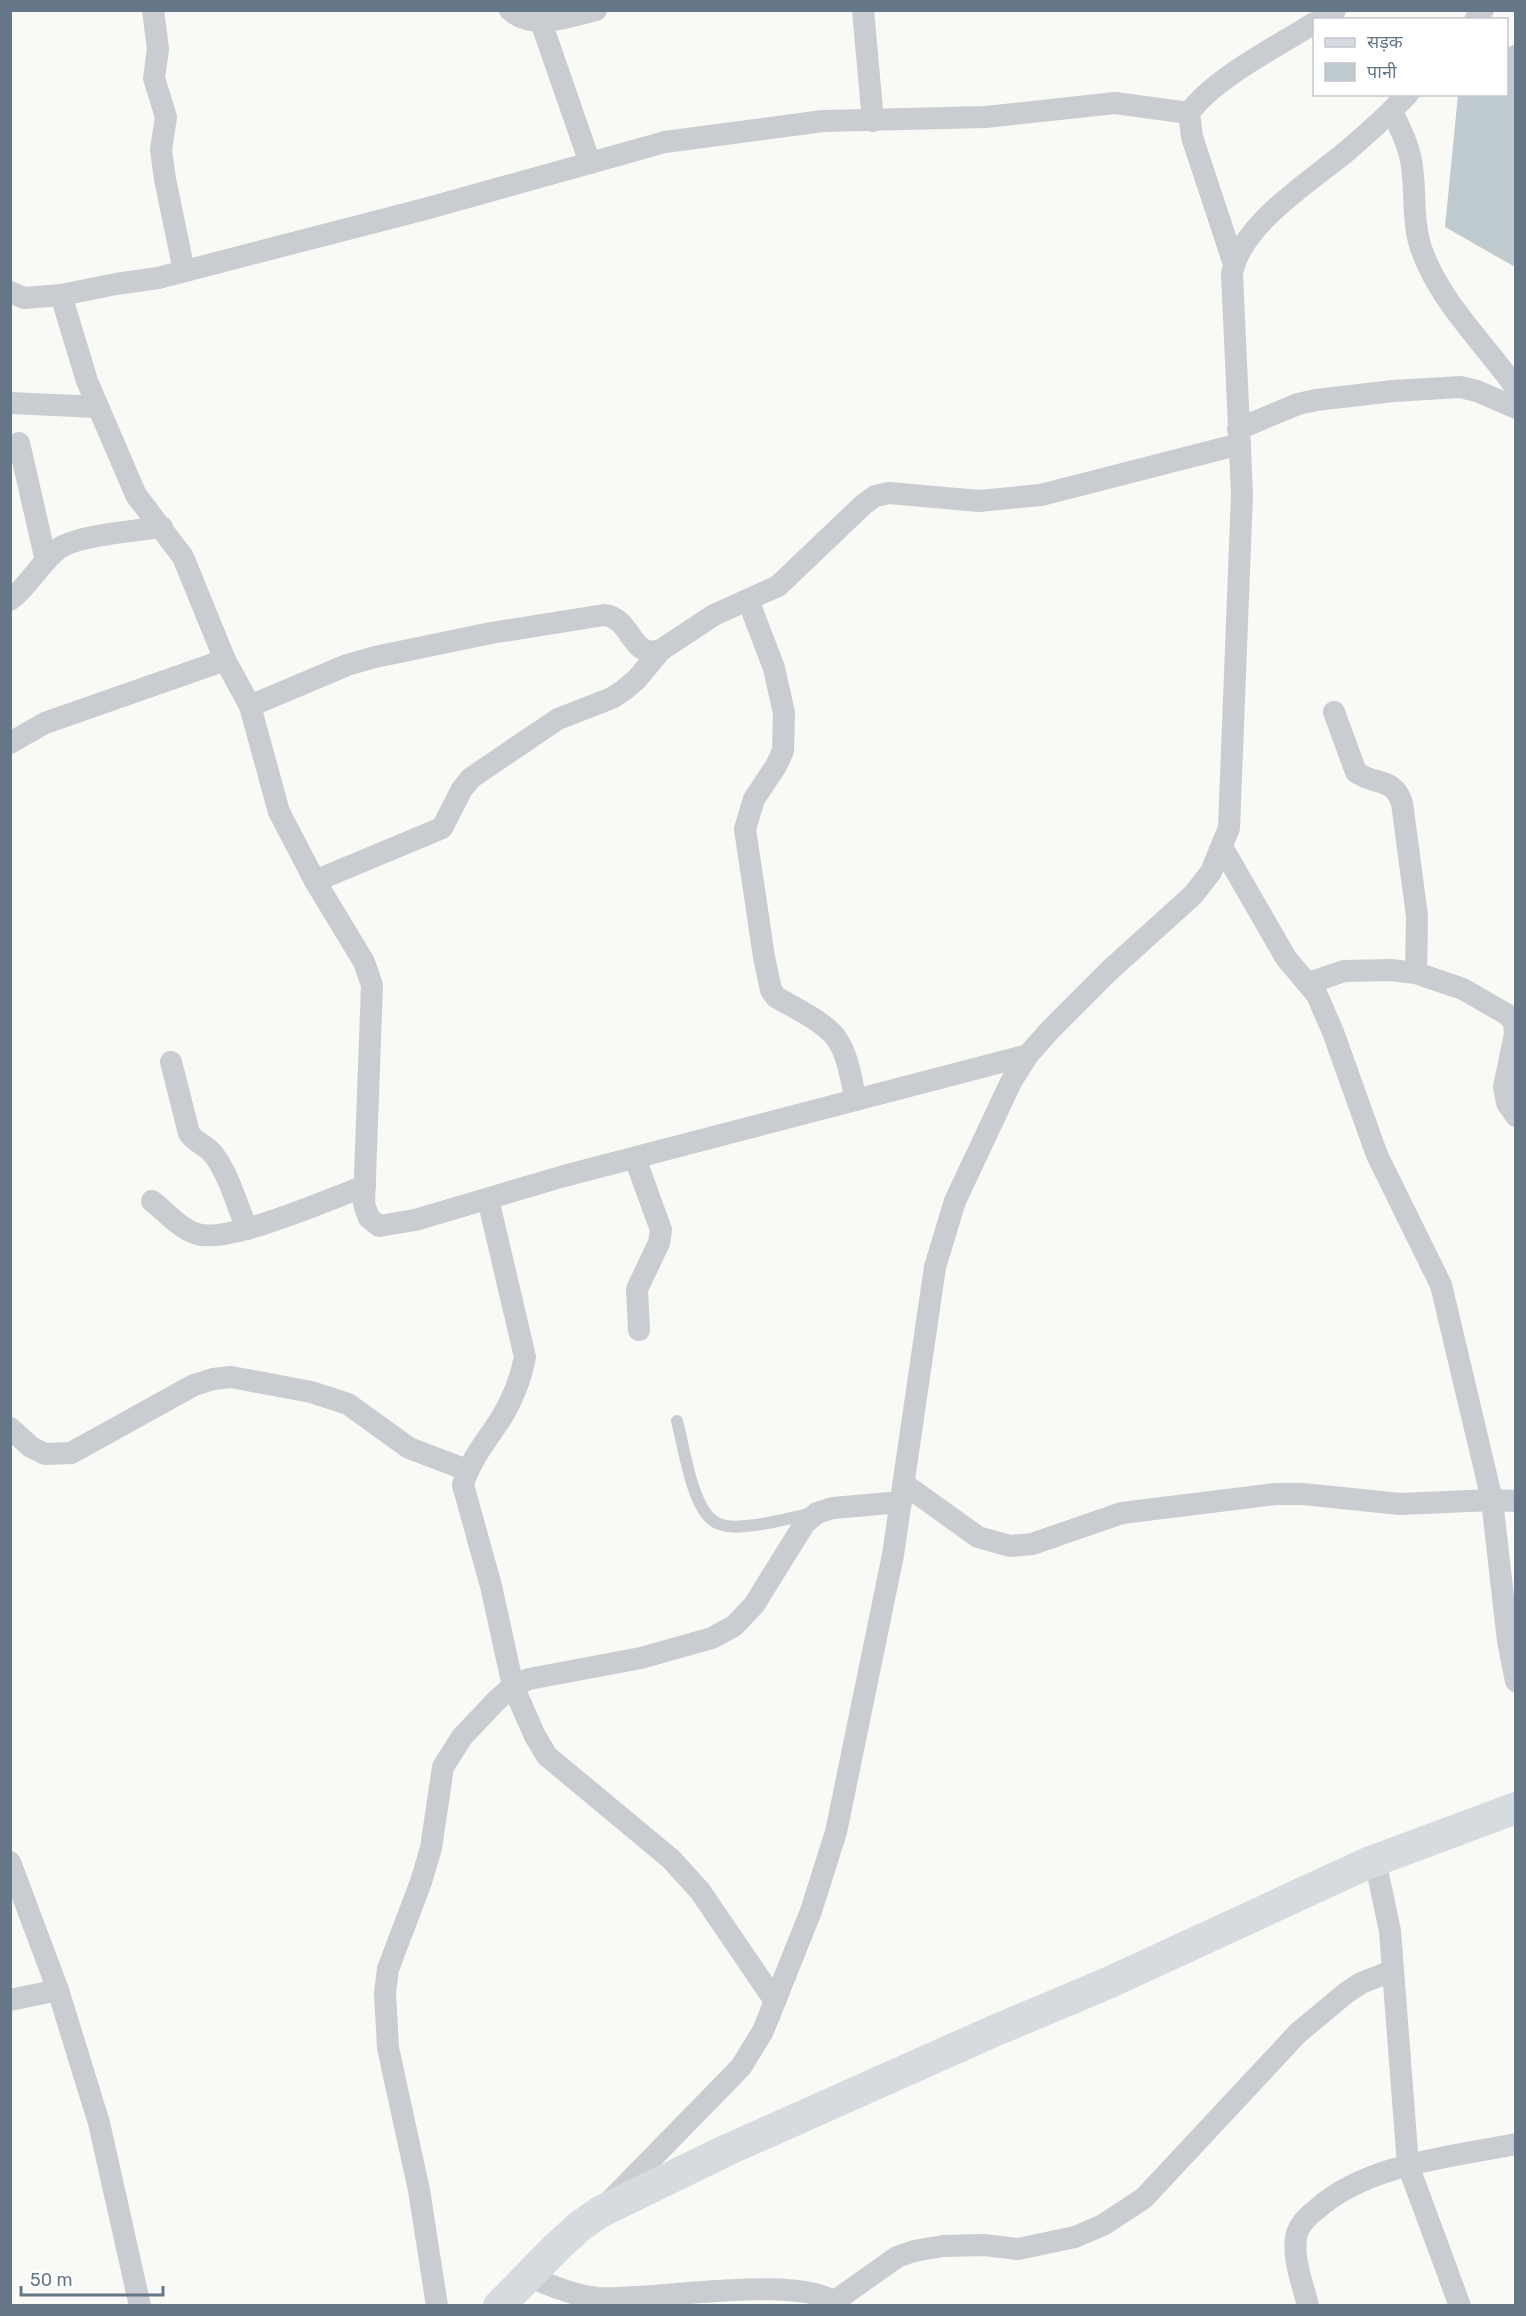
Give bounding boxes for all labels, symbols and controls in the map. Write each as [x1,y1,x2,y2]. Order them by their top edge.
legend [1313,18,1508,96]
text: सड़क [1367,31,1404,53]
text: पानी [1367,61,1397,83]
scale bar [21,2259,164,2297]
text: 50 m [30,2269,73,2291]

